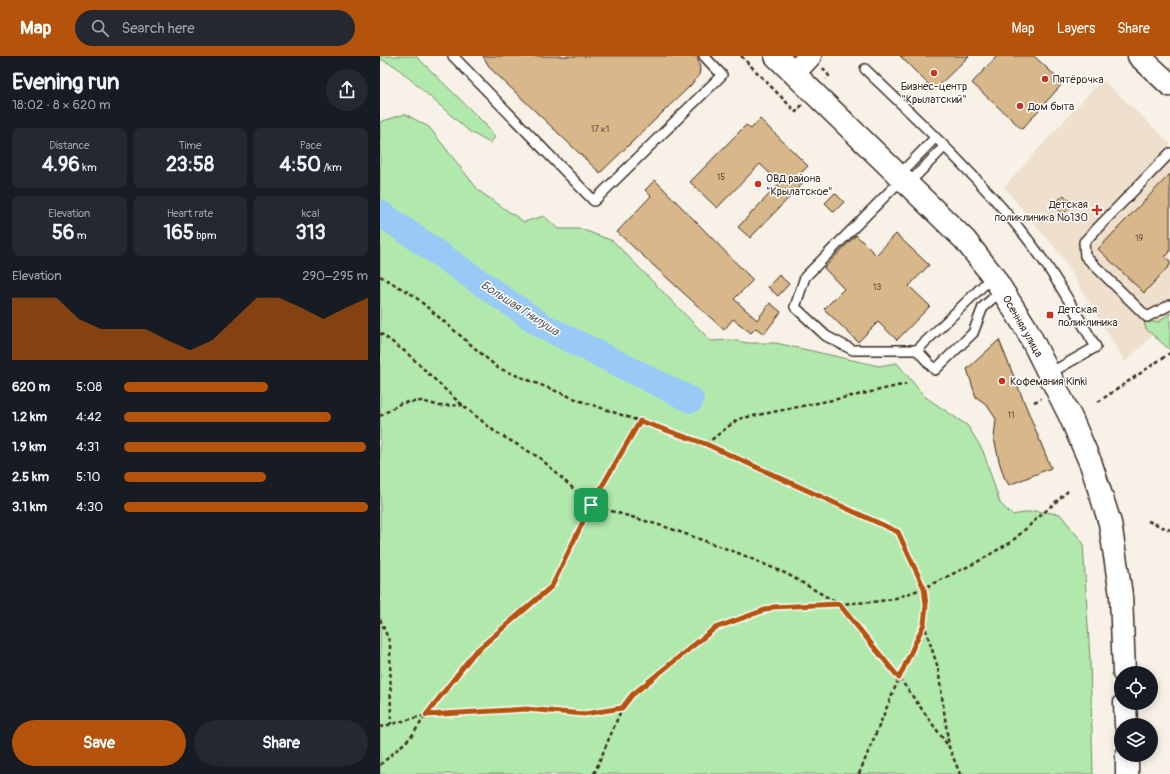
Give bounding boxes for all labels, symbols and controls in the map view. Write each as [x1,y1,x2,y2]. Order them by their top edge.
search box [75,10,355,46]
text: Map [20,16,51,40]
icon: search [89,17,111,39]
text: Search here [121,19,195,38]
text: Map [1012,20,1035,37]
text: Layers [1057,20,1095,37]
text: Share [1117,20,1150,37]
text: Evening run [12,68,120,96]
marker: Бизнес-центр "Крылатский" [929,68,939,78]
button: share [326,69,368,111]
place label: Пятёрочка [1053,73,1104,86]
marker: Пятёрочка [1040,74,1050,84]
place label: Бизнес-центр "Крылатский" [901,80,967,106]
text: 18:02 · 8 × 620 m [12,97,111,113]
place label: Дом быта [1027,100,1074,113]
marker: Дом быта [1015,101,1025,111]
house number: 17 к1 [591,124,609,135]
text: Distance [49,139,89,152]
text: Time [178,139,201,152]
text: Pace [300,139,322,152]
text: 4.96 [42,152,80,177]
text: 23:58 [166,152,214,177]
text: 4:50 [280,152,321,177]
text: km [80,161,97,174]
text: /km [321,161,342,174]
house number: 15 [717,172,725,183]
place label: ОВД района "Крылатское" [766,172,833,198]
marker: ОВД района "Крылатское" [753,179,763,189]
place label: Детская поликлиника №130 [995,198,1088,224]
marker: Детская поликлиника №130 [1091,204,1103,216]
text: Elevation [48,207,90,220]
text: Heart rate [167,207,213,220]
text: kcal [302,207,320,220]
text: 56 [52,220,74,245]
text: 165 [163,220,194,245]
text: 313 [296,220,326,245]
text: m [74,229,87,242]
text: bpm [194,229,217,242]
house number: 19 [1135,233,1143,244]
text: Elevation [12,268,62,284]
text: 290–295 m [302,268,368,284]
water label: Большая Гнилуша [478,278,563,340]
house number: 13 [873,282,881,293]
street label: Осенняя улица [1000,293,1045,359]
place label: Детская поликлиника [1057,303,1118,329]
marker: Детская поликлиника [1045,310,1055,320]
place label: Кофемания Kinki [1010,375,1087,388]
marker: Кофемания Kinki [997,376,1007,386]
text: 620 m [12,379,50,395]
text: 5:08 [76,379,102,395]
text: 1.2 km [12,409,47,425]
text: 4:42 [76,409,102,425]
house number: 11 [1007,410,1015,421]
text: 1.9 km [12,439,46,455]
text: 4:31 [76,439,99,455]
text: 2.5 km [12,469,49,485]
text: 5:10 [76,469,100,485]
pin [574,488,608,522]
icon: arrive [580,494,602,516]
text: 3.1 km [12,499,47,515]
text: 4:30 [76,499,103,515]
map controls [1114,666,1158,762]
button: locate [1114,666,1158,710]
button: layers [1114,718,1158,762]
button: Save [12,720,186,766]
button: Share [194,720,368,766]

